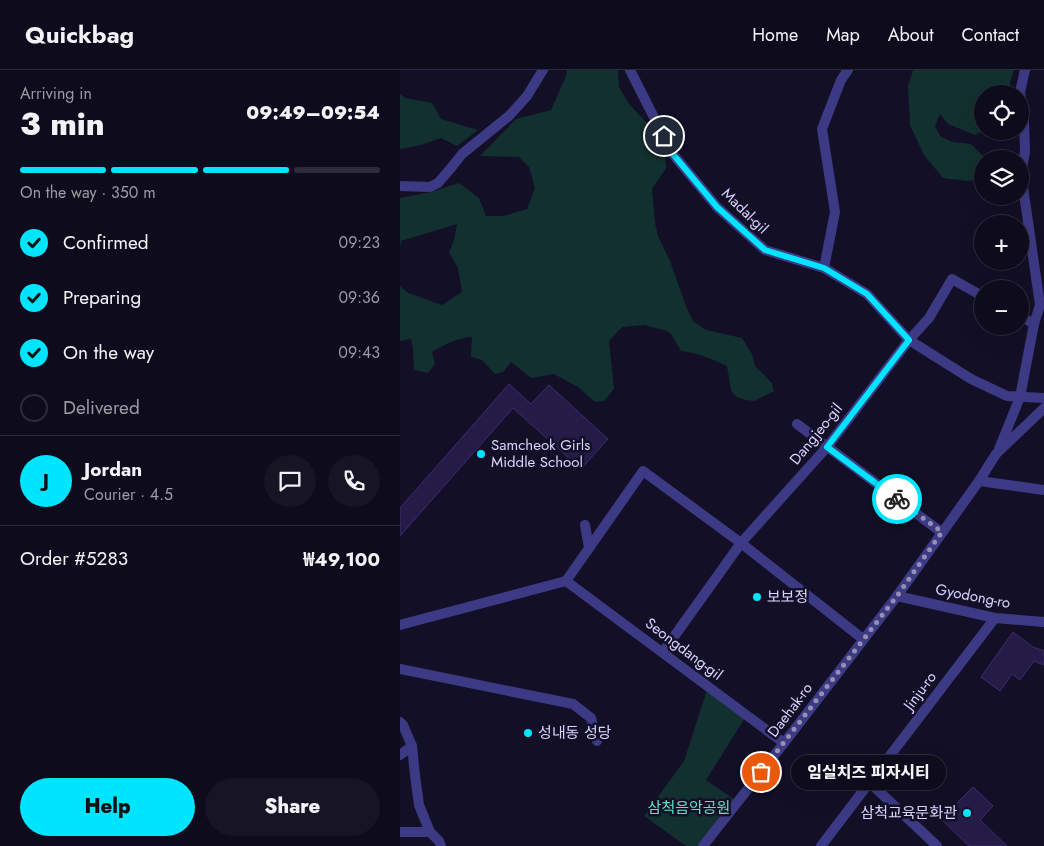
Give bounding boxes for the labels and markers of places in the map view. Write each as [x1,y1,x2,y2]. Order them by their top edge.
pin [643,115,685,157]
place label: Samcheok Girls Middle School [491,434,590,473]
marker: Samcheok Girls Middle School [475,448,487,460]
place label: 보보정 [767,586,808,608]
marker: 보보정 [751,591,763,603]
place label: 성내동 성당 [538,722,612,744]
marker: 성내동 성당 [522,727,534,739]
pin [740,751,782,793]
callout: 임실치즈 피자시티 [791,754,946,790]
place label: 삼척교육문화관 [860,802,957,824]
marker: 삼척교육문화관 [961,807,973,819]

